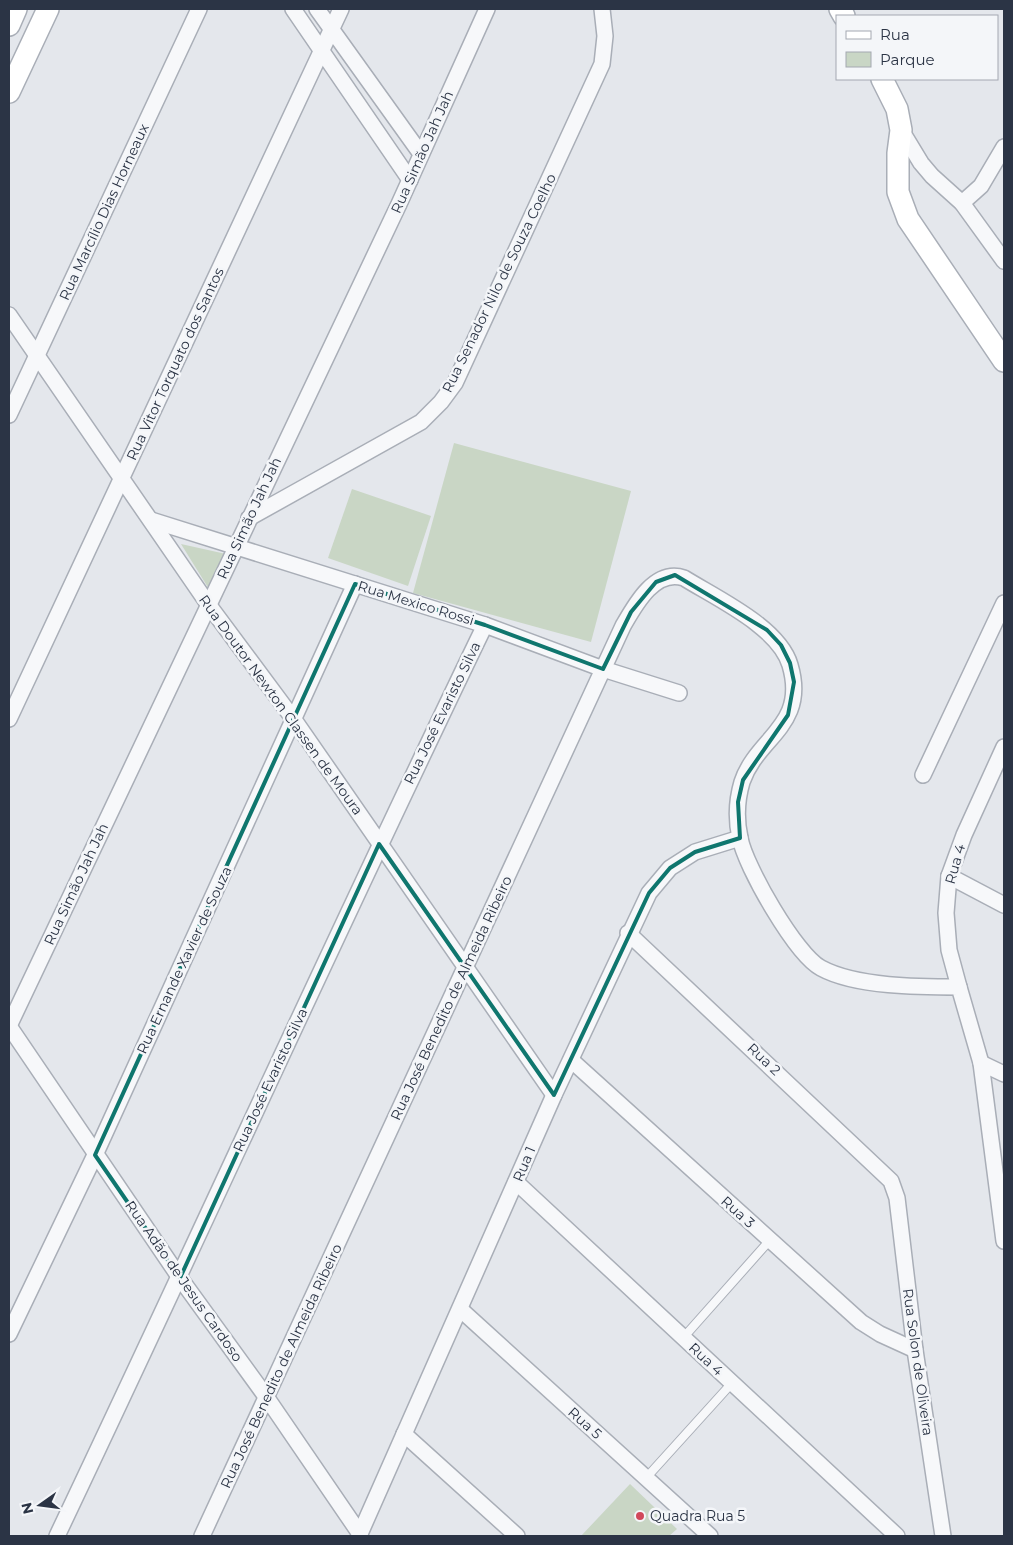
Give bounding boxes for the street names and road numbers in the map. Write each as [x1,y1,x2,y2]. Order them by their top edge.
street label: Rua Simão Jah Jah [387,88,457,216]
street label: Rua Marcílio Dias Horneaux [55,120,153,303]
street label: Rua Senador Nilo de Souza Coelho [438,170,560,395]
street label: Rua Vitor Torquato dos Santos [122,265,228,463]
street label: Rua Simão Jah Jah [213,454,285,582]
street label: Rua Mexico Rossi [356,577,476,629]
street label: Rua Doutor Newton Classen de Moura [195,591,367,819]
street label: Rua José Evaristo Silva [400,639,484,787]
street label: Rua Simão Jah Jah [40,820,112,948]
street label: Rua 4 [941,841,969,886]
street label: Rua Ernande Xavier de Souza [132,863,236,1057]
street label: Rua José Benedito de Almeida Ribeiro [386,873,516,1123]
street label: Rua José Evaristo Silva [229,1005,311,1155]
street label: Rua 2 [743,1039,785,1079]
street label: Rua 1 [509,1144,539,1184]
street label: Rua 3 [717,1192,759,1232]
street label: Rua Adão de Jesus Cardoso [121,1197,247,1365]
street label: Rua José Benedito de Almeida Ribeiro [216,1241,346,1491]
street label: Rua Solon de Oliveira [899,1287,937,1437]
street label: Rua 4 [685,1339,728,1380]
street label: Rua 5 [564,1403,606,1443]

